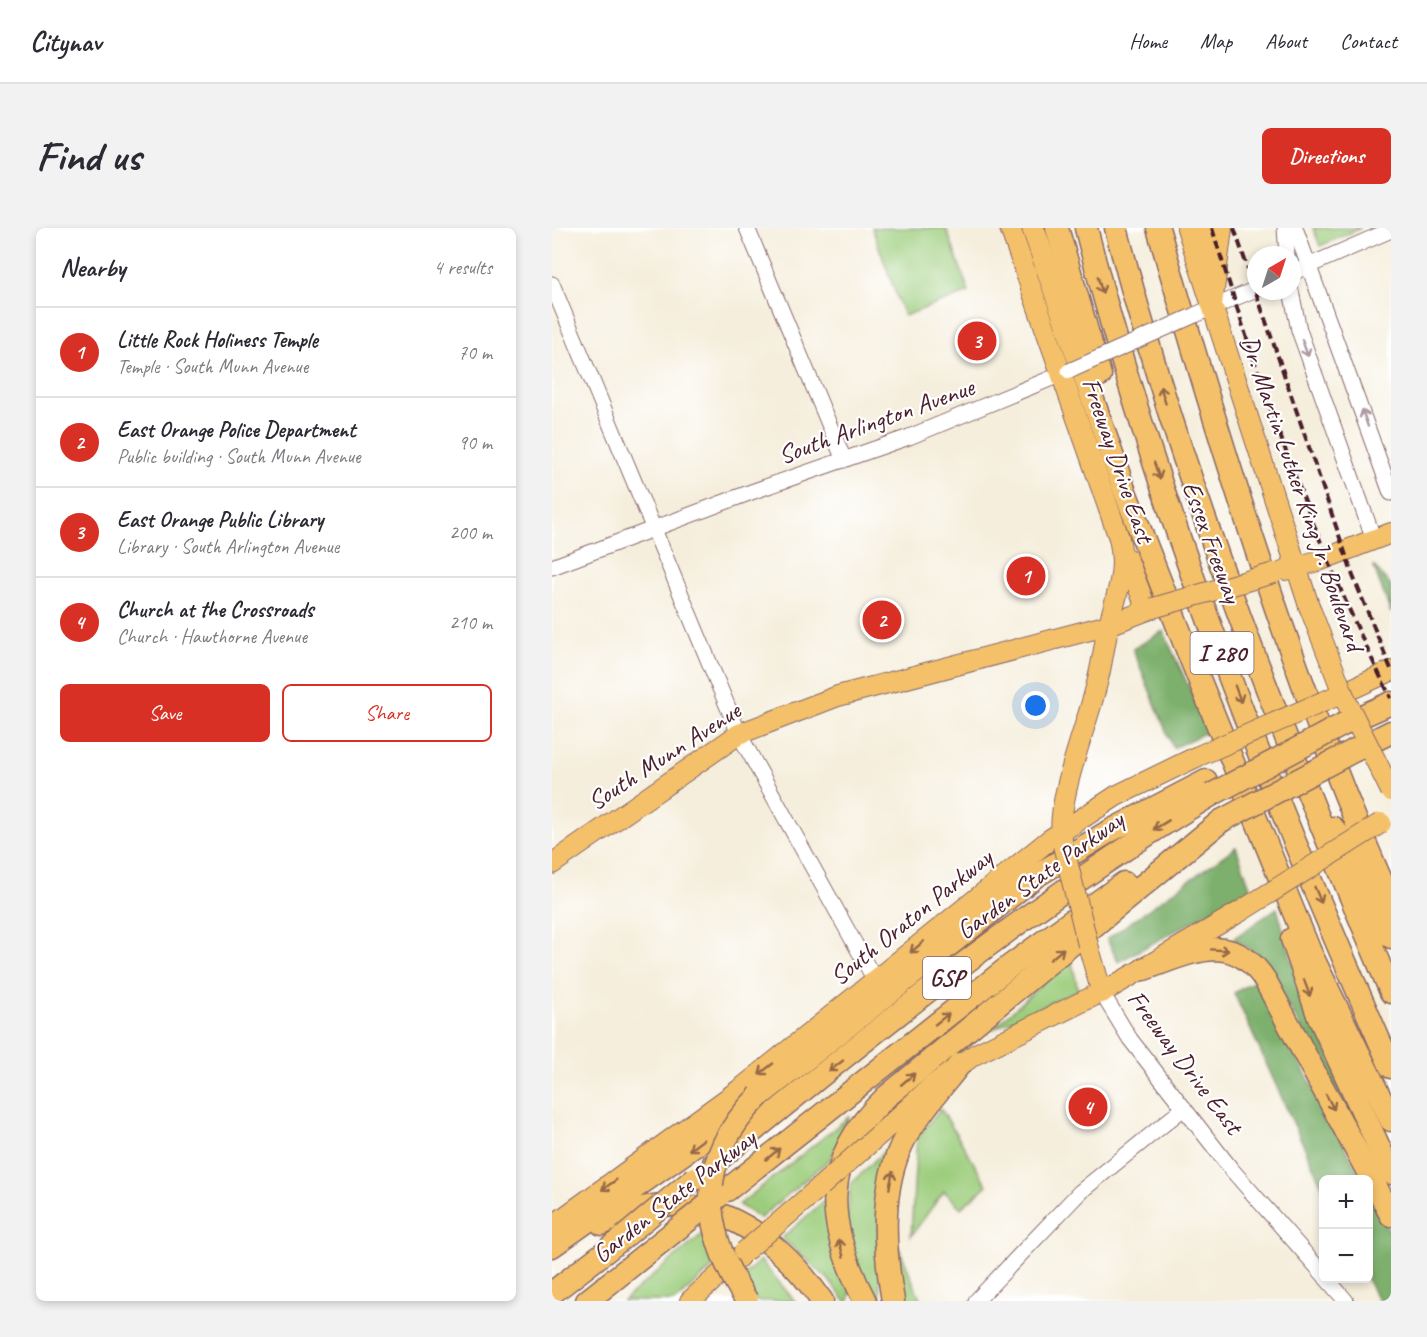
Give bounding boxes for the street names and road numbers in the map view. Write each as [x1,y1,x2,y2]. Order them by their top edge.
street label: Dr. Martin Luther King Jr. Boulevard [1233,331,1373,658]
street label: South Arlington Avenue [774,370,980,472]
street label: Freeway Drive East [1074,373,1162,549]
street label: Essex Freeway [1175,477,1250,609]
road number: I 280 [1190,632,1254,674]
street label: South Munn Avenue [581,693,748,818]
street label: Garden State Parkway [950,802,1132,947]
street label: South Oraton Parkway [823,840,1001,993]
road number: GSP [923,957,971,999]
street label: Freeway Drive East [1120,983,1251,1142]
street label: Garden State Parkway [586,1120,764,1270]

